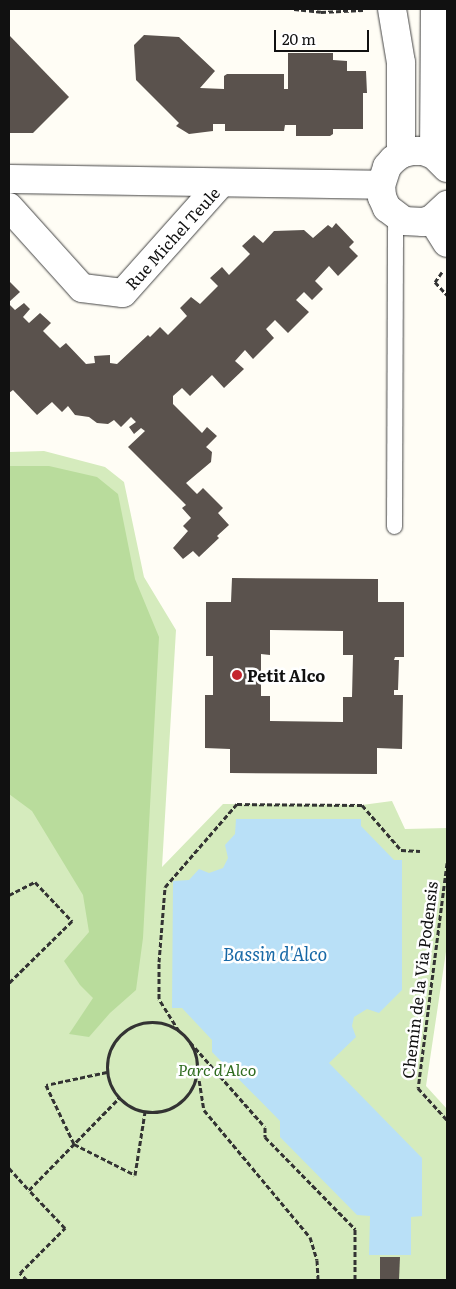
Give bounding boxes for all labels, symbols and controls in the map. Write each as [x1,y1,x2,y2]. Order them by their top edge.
scale bar [276,20,371,52]
text: 20 m [282,27,316,50]
street label: Rue Michel Teule [121,183,223,293]
place label: Petit Alco [247,665,325,685]
marker: Petit Alco [231,669,243,681]
street label: Chemin de la Via Podensis [397,880,441,1080]
water label: Bassin d'Alco [223,943,327,965]
park label: Parc d'Alco [178,1059,256,1079]

